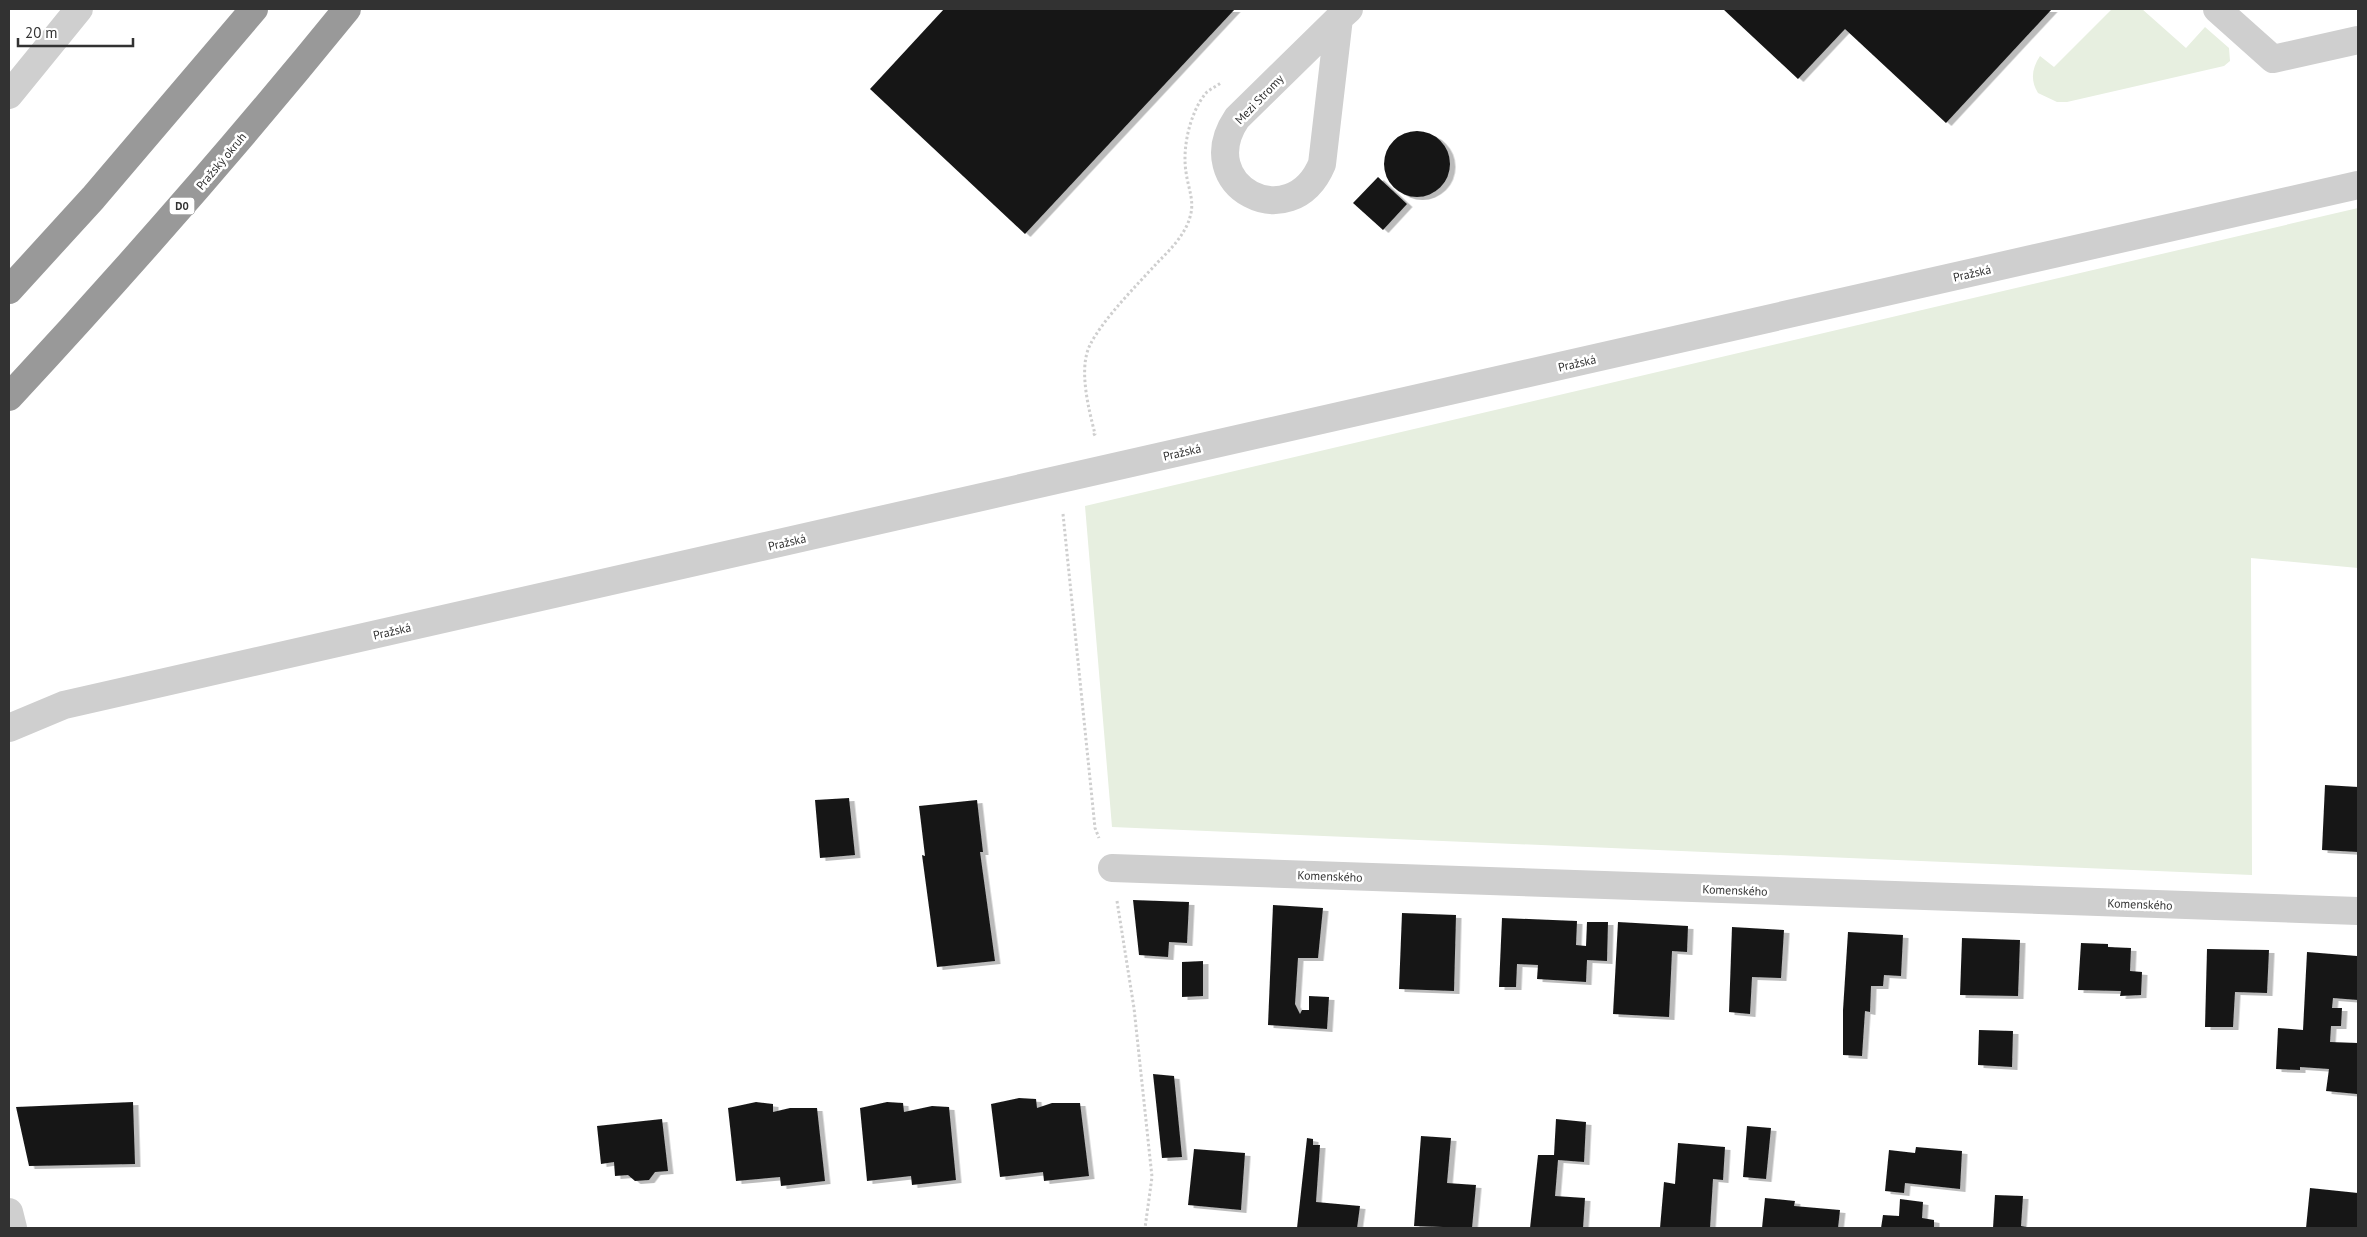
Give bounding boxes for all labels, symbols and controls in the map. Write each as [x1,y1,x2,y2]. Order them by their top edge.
scale bar [18,15,132,47]
text: 20 m [25,23,58,42]
street label: Mezi Stromy [1232,71,1287,127]
street label: Pražský okruh [193,129,249,193]
road number: D0 [170,198,194,215]
street label: Pražská [1952,261,1992,285]
street label: Pražská [1557,351,1597,375]
street label: Pražská [1162,440,1202,464]
street label: Pražská [767,530,807,554]
street label: Pražská [372,619,412,643]
street label: Komenského [1297,867,1363,885]
street label: Komenského [1702,881,1768,899]
street label: Komenského [2107,895,2173,913]

